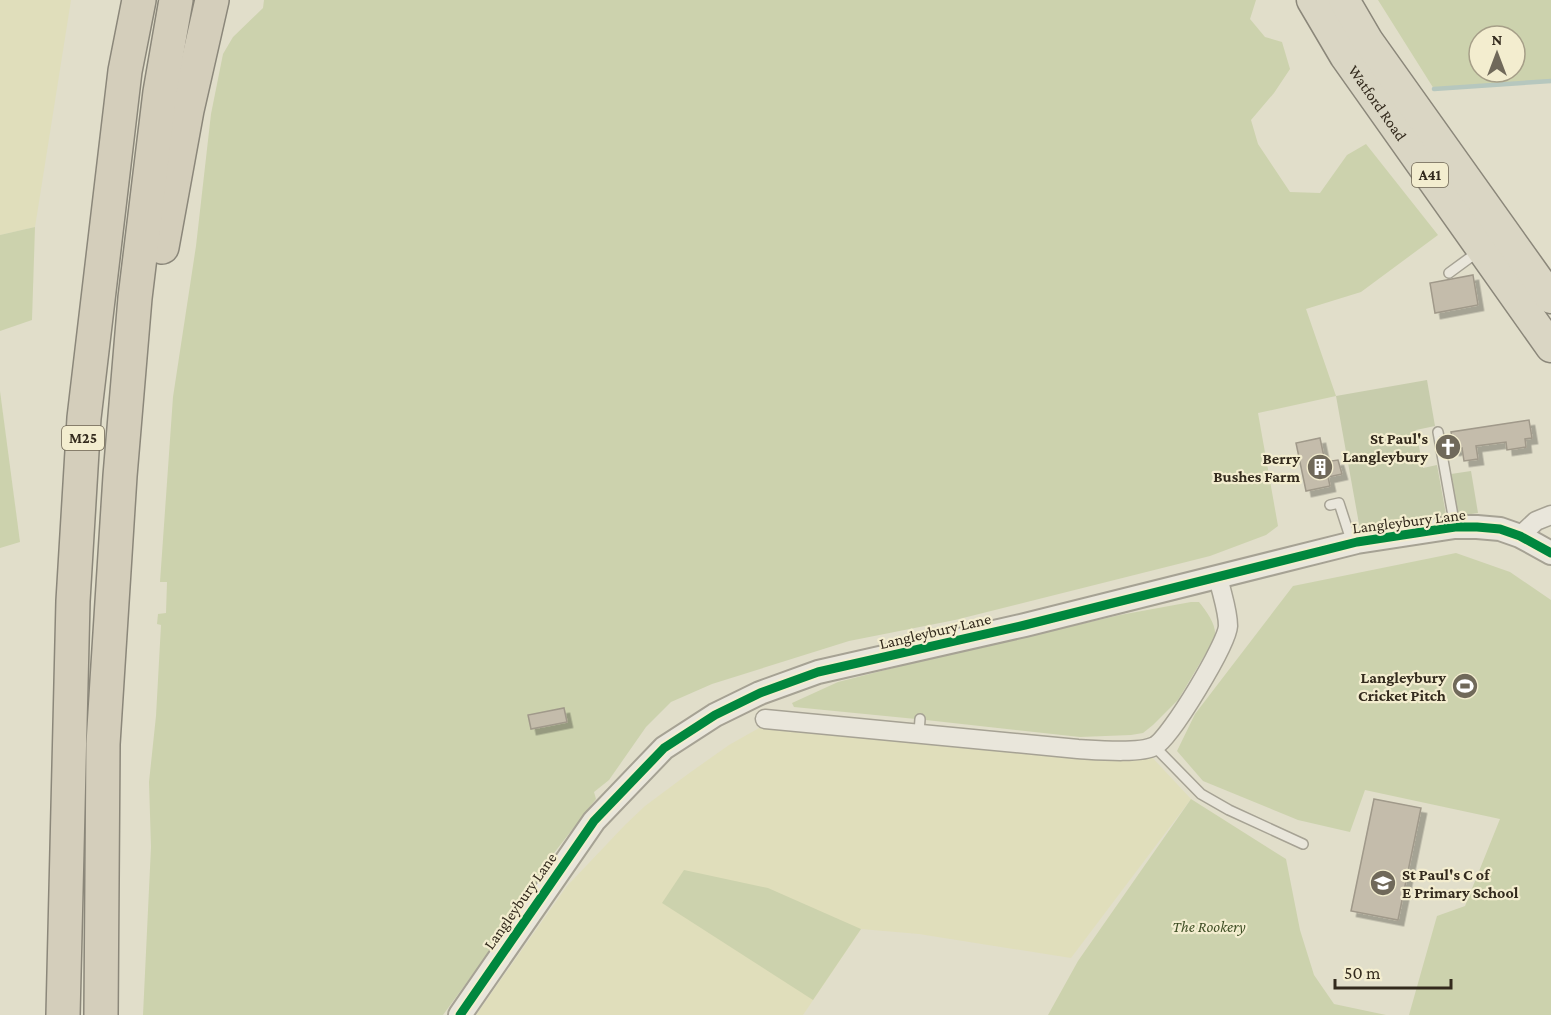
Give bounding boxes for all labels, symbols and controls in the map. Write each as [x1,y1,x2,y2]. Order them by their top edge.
north arrow [1467,24,1527,84]
text: N [1492,31,1503,48]
street label: Watford Road [1345,62,1411,144]
road number: A41 [1412,163,1448,187]
road number: M25 [62,426,104,450]
place label: St Paul's Langleybury [1343,430,1428,465]
church icon: St Paul's Langleybury [1433,432,1463,462]
place label: Berry Bushes Farm [1213,450,1300,485]
building icon: Berry Bushes Farm [1305,452,1335,482]
street label: Langleybury Lane [1351,506,1467,537]
street label: Langleybury Lane [878,610,993,653]
place label: Langleybury Cricket Pitch [1358,669,1446,704]
sports icon: Langleybury Cricket Pitch [1450,671,1480,701]
street label: Langleybury Lane [480,849,560,953]
place label: St Paul's C of E Primary School [1402,866,1519,901]
school or university icon: St Paul's C of E Primary School [1368,868,1398,898]
park label: The Rookery [1172,918,1246,936]
scale bar [1335,952,1450,990]
text: 50 m [1344,963,1381,983]

